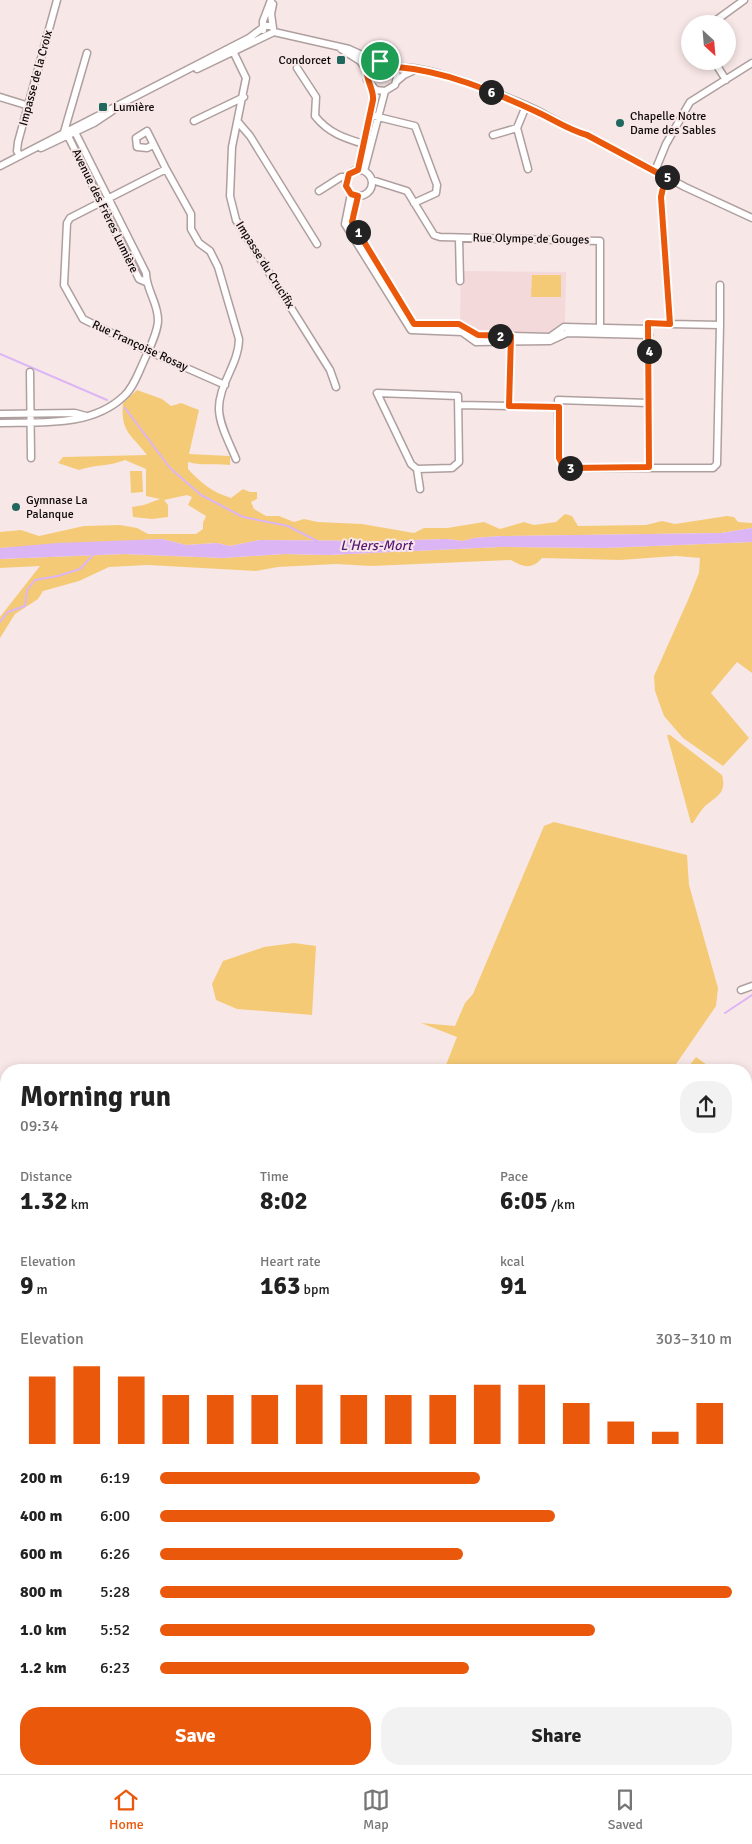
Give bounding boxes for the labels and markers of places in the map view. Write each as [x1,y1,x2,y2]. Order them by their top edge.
pin [359,40,401,82]
place label: Condorcet [278,53,331,68]
marker: Condorcet [335,54,347,66]
pin: 6 [478,80,504,104]
place label: Lumière [113,100,155,115]
marker: Lumière [97,101,109,113]
place label: Chapelle Notre Dame des Sables [630,109,716,138]
marker: Chapelle Notre Dame des Sables [614,117,626,129]
pin: 5 [654,164,680,190]
pin: 1 [346,220,370,244]
pin: 2 [488,324,512,348]
pin: 4 [636,338,662,364]
pin: 3 [558,456,582,480]
place label: Gymnase La Palanque [26,493,88,522]
marker: Gymnase La Palanque [10,501,22,513]

